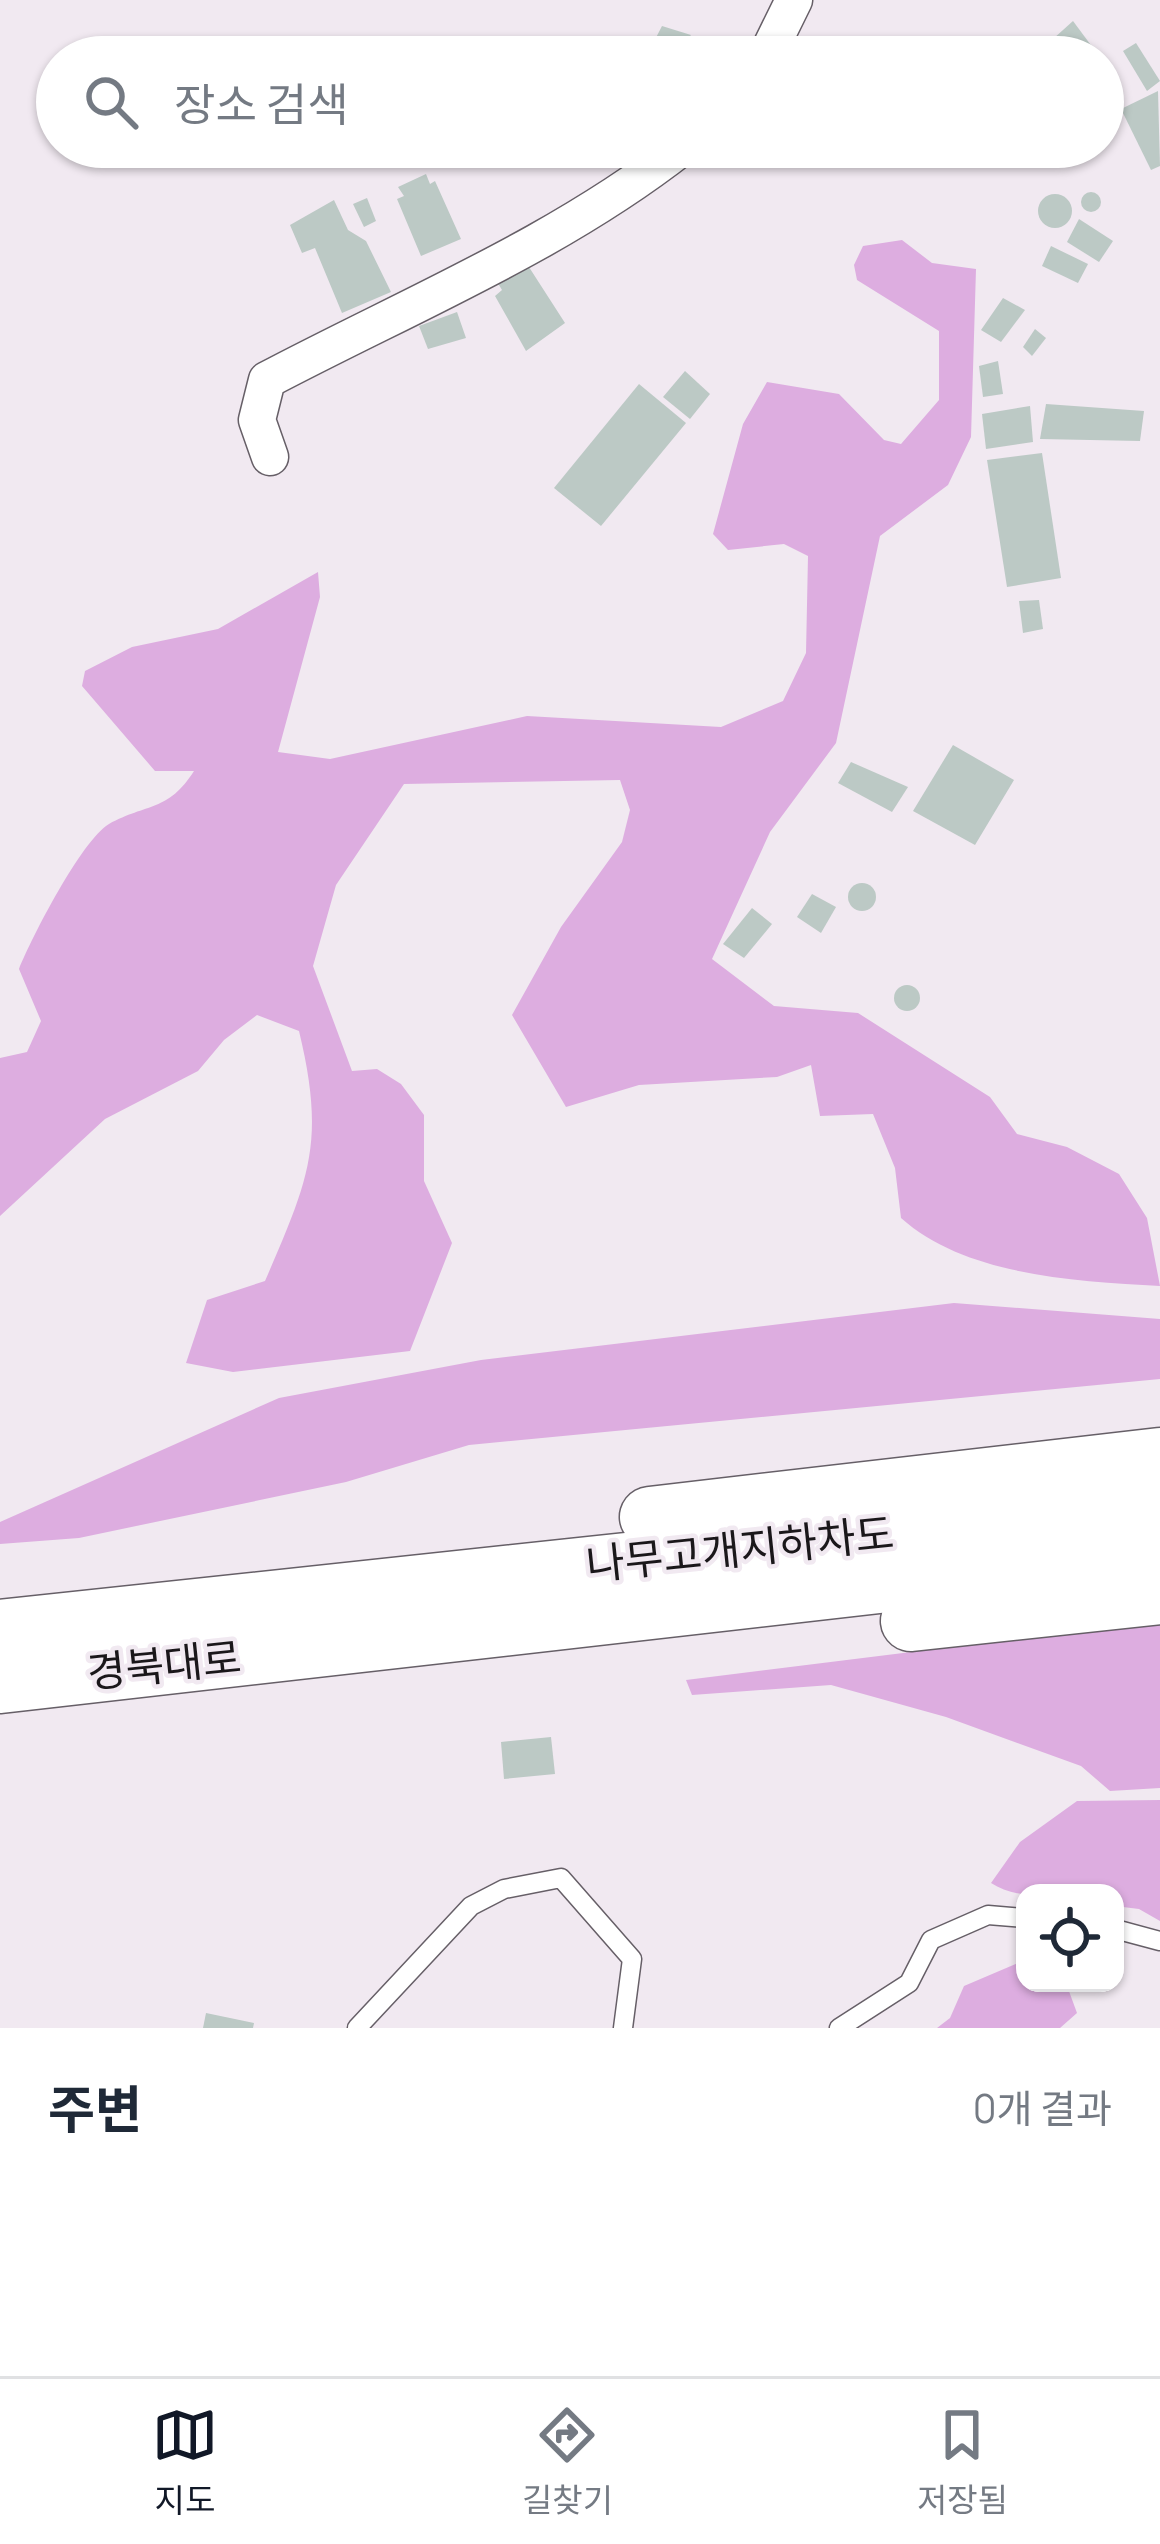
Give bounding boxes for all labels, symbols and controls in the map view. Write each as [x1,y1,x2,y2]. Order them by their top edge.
search box [36,36,1124,168]
icon: search [78,69,144,135]
text: 장소 검색 [174,73,349,135]
street label: 나무고개지하차도 [583,1503,897,1593]
street label: 경북대로 [84,1627,244,1701]
map controls [1016,1884,1124,1992]
button: locate [1016,1884,1124,1992]
text: 주변 [48,2074,142,2143]
text: 0개 결과 [973,2081,1112,2135]
tab: 지도 [152,2402,218,2522]
tab: 길찾기 [522,2402,613,2522]
tab: 저장됨 [917,2402,1008,2522]

